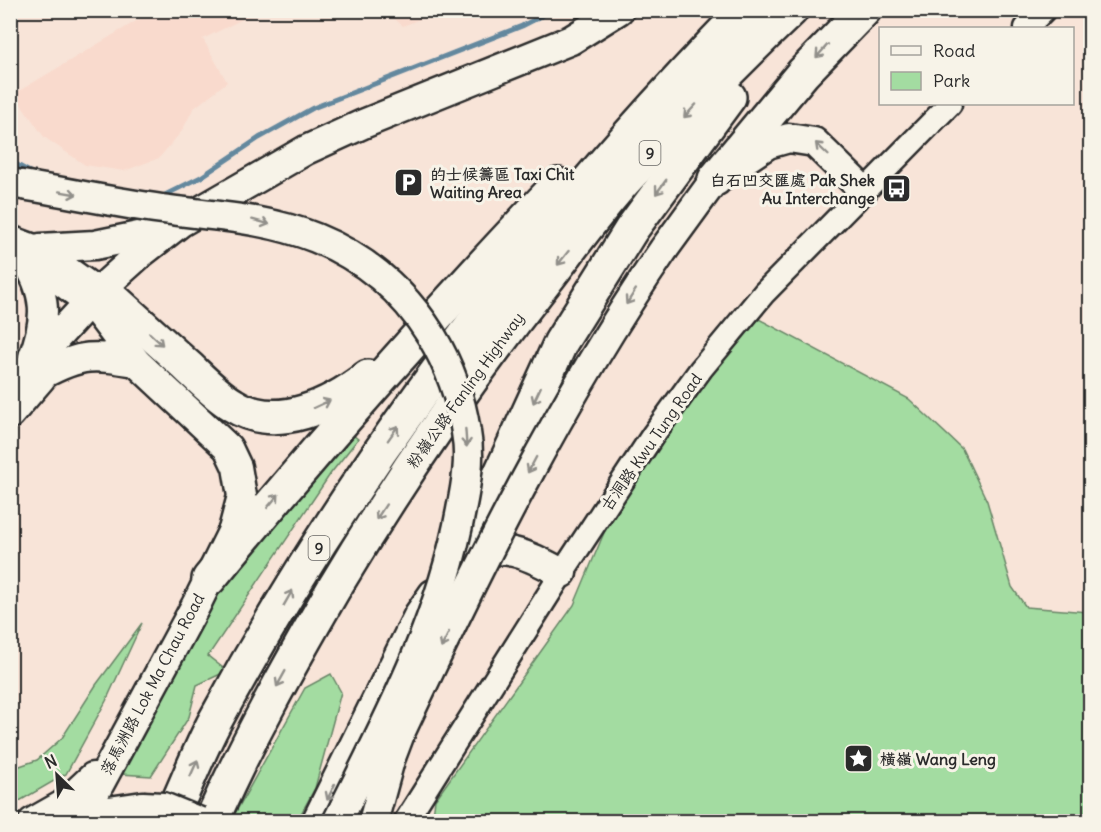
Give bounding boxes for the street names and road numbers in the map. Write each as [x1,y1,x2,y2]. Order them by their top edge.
road number: 9 [640,141,660,165]
street label: 粉嶺公路 Fanling Highway [402,308,528,472]
street label: 古洞路 Kwu Tung Road [596,369,706,515]
road number: 9 [308,536,330,560]
street label: 落馬洲路 Lok Ma Chau Road [96,590,208,778]

